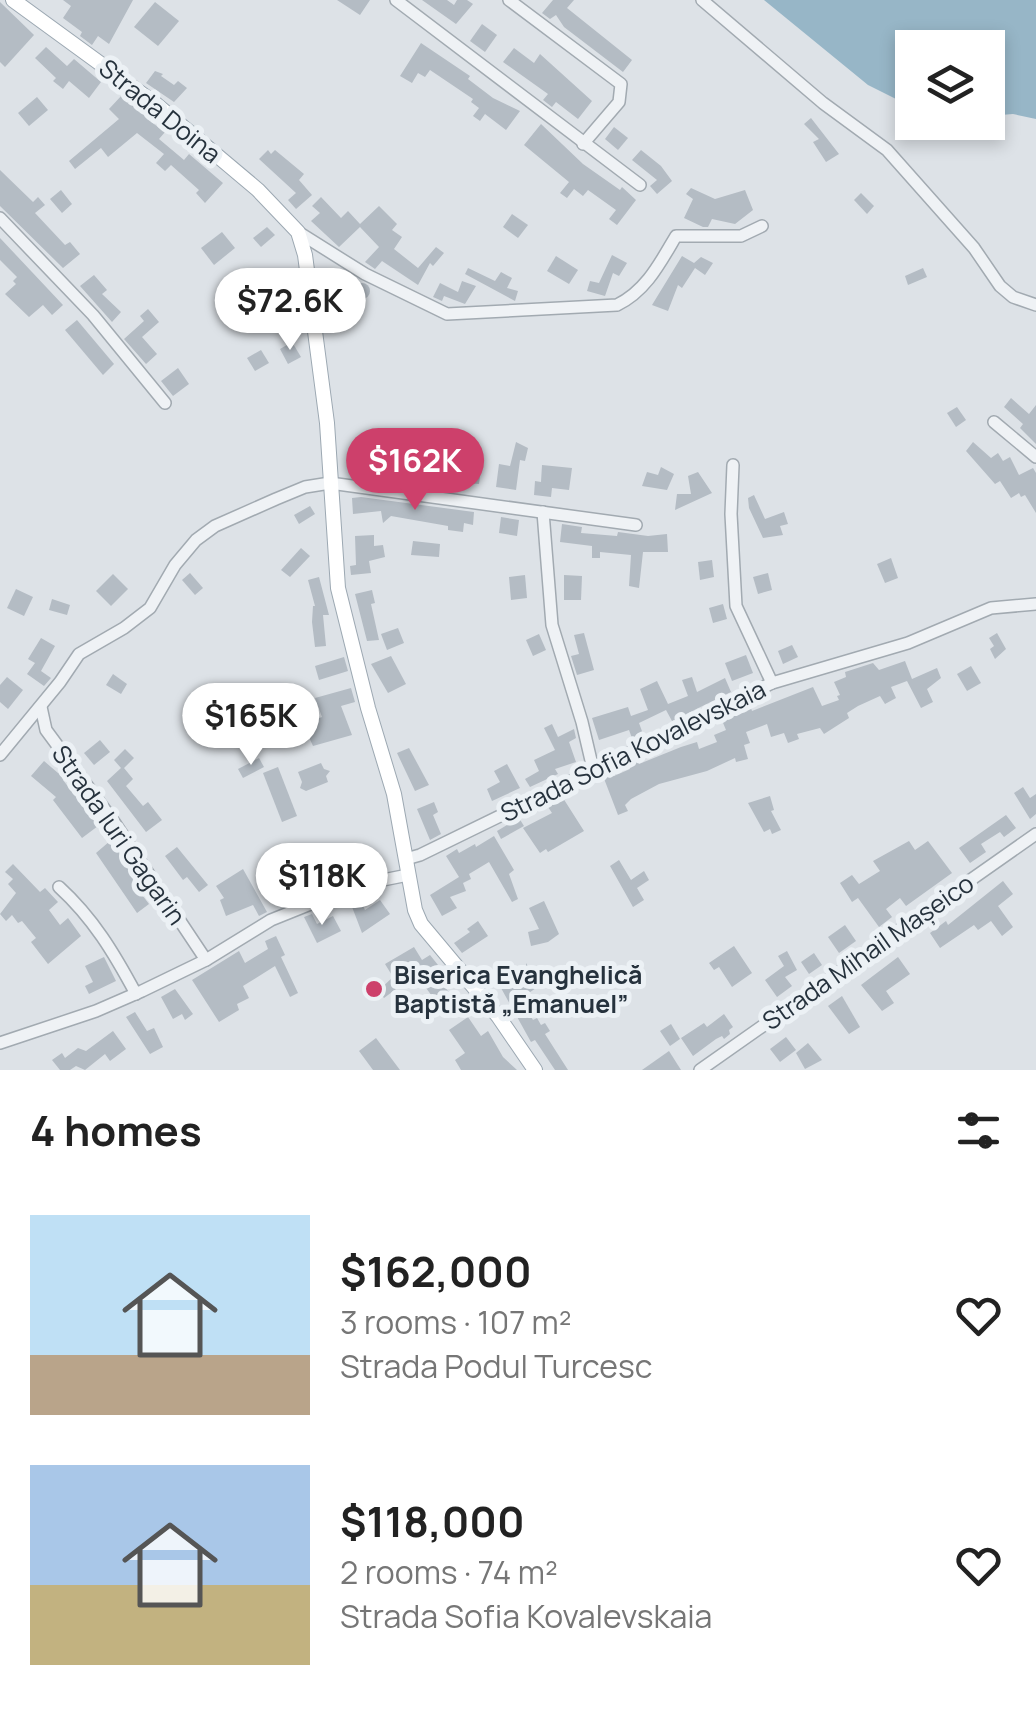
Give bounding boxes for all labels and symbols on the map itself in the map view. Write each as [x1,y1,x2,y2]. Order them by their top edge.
street label: Strada Doina [92,51,229,171]
pin: $72.6K [209,268,371,353]
pin: $162K [345,428,485,513]
street label: Strada Sofia Kovalevskaia [494,671,771,830]
pin: $165K [181,683,321,768]
street label: Strada Iuri Gagarin [44,738,195,932]
pin: $118K [252,843,392,928]
street label: Strada Mihail Mașeico [755,865,980,1038]
place label: Biserica Evanghelică Baptistă „Emanuel” [394,957,642,1021]
marker: Biserica Evanghelică Baptistă „Emanuel” [363,978,385,1000]

